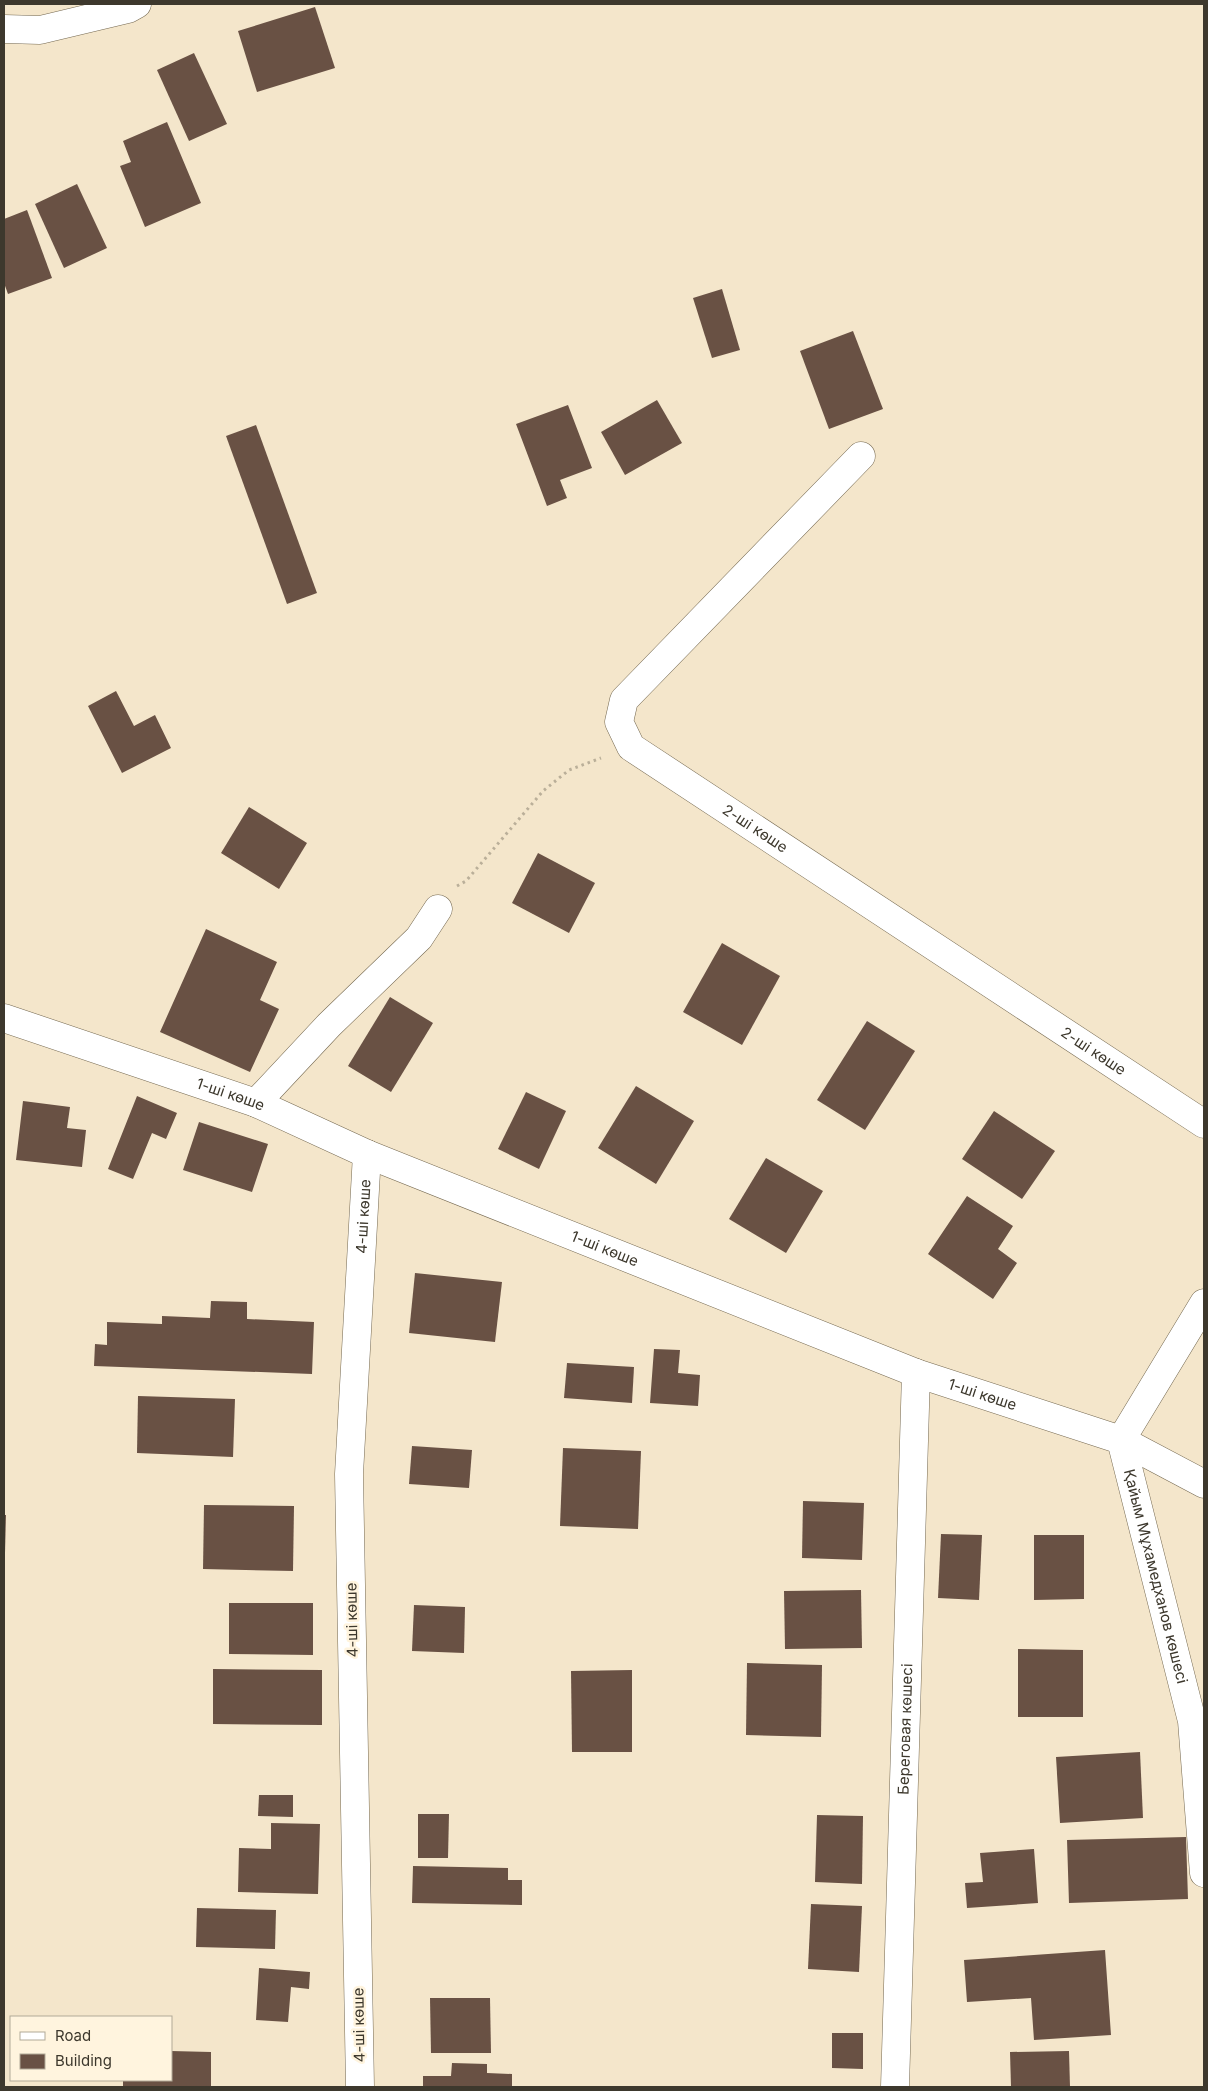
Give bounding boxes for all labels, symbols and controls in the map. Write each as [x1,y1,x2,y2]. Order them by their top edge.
street label: 2-ші көше [719,800,792,857]
street label: 2-ші көше [1058,1023,1130,1079]
street label: 1-ші көше [194,1074,268,1115]
street label: 4-шi көше [351,1179,375,1254]
street label: 1-ші көше [568,1226,641,1270]
street label: 1-ші көше [946,1374,1019,1414]
street label: Қайым Мұхамедханов көшесi [1120,1467,1192,1686]
street label: 4-шi көше [341,1583,362,1657]
street label: Береговая көшесі [894,1663,916,1795]
street label: 4-шi көше [348,1988,369,2062]
legend [10,2016,172,2081]
text: Road [55,2026,91,2045]
text: Building [55,2051,112,2070]

